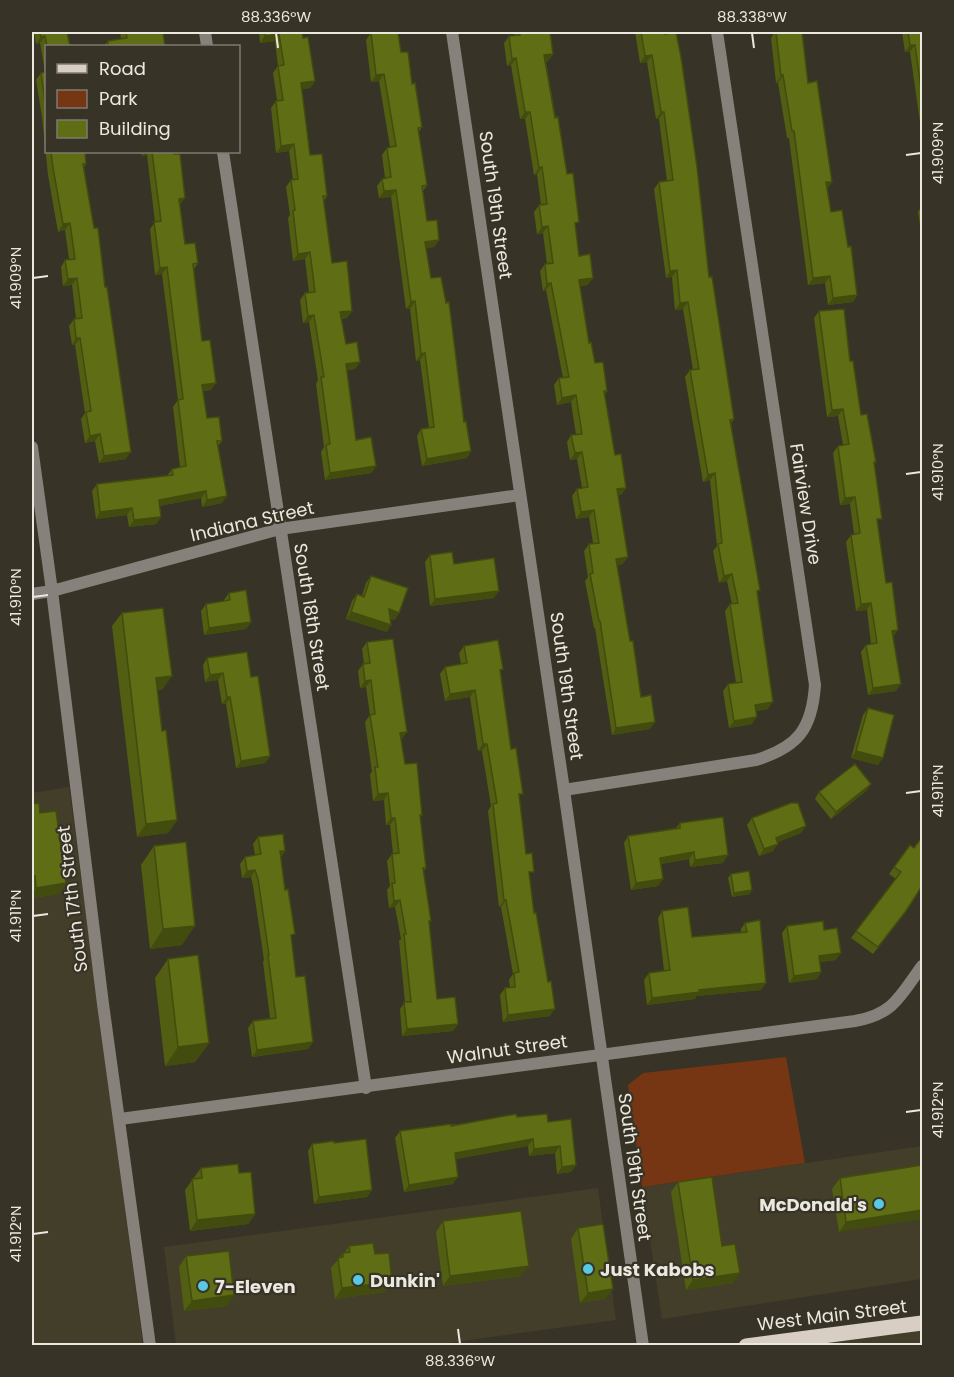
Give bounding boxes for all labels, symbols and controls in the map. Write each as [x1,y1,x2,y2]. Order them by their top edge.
text: 88.336°W [241,6,311,27]
text: 88.338°W [717,6,787,27]
legend [45,45,240,153]
text: Road [99,56,146,81]
text: Park [99,86,138,111]
text: Building [99,116,171,141]
text: 41.909°N [927,122,948,184]
street label: South 19th Street [473,129,519,281]
text: 41.909°N [5,247,26,309]
street label: Fairview Drive [784,441,828,567]
text: 41.910°N [927,443,948,501]
street label: Indiana Street [188,495,316,547]
street label: South 18th Street [288,541,336,693]
text: 41.910°N [5,568,26,626]
street label: South 19th Street [544,610,590,762]
text: 41.911°N [927,764,948,818]
street label: South 17th Street [51,824,93,974]
text: 41.911°N [5,889,26,943]
street label: Walnut Street [445,1028,569,1070]
text: 41.912°N [927,1082,948,1138]
street label: South 19th Street [612,1091,658,1243]
place label: McDonald's [759,1192,867,1217]
marker: McDonald's [872,1197,886,1211]
text: 41.912°N [5,1206,26,1262]
place label: Just Kabobs [600,1257,714,1282]
marker: Just Kabobs [581,1262,595,1276]
place label: Dunkin' [370,1268,440,1293]
marker: Dunkin' [351,1273,365,1287]
place label: 7-Eleven [215,1274,296,1299]
marker: 7-Eleven [196,1279,210,1293]
street label: West Main Street [756,1293,908,1337]
text: 88.336°W [425,1350,495,1371]

